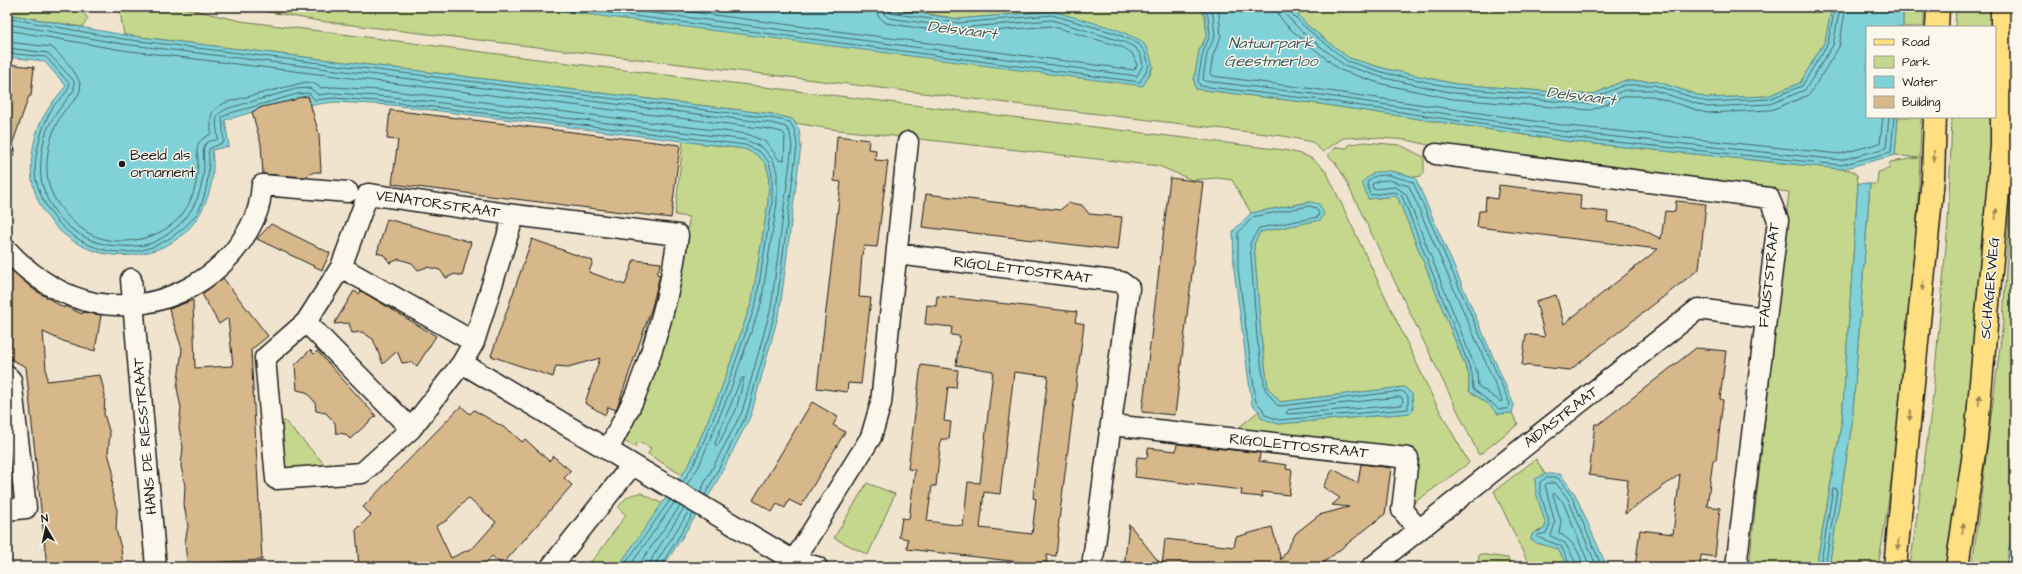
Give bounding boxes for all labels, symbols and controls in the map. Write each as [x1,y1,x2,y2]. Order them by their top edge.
water label: Delsvaart [926,15,999,45]
legend [1866,26,1996,118]
water label: Natuurpark Geestmerloo [1224,32,1319,72]
text: Road [1902,34,1930,51]
text: Park [1902,54,1930,71]
text: Water [1902,74,1938,91]
water label: Delsvaart [1545,81,1618,111]
text: Building [1902,94,1940,112]
place label: Beeld als ornament [130,145,195,183]
one-way arrow [1931,150,1937,163]
marker: Beeld als ornament [117,159,127,169]
street label: VENATORSTRAAT [374,185,502,223]
one-way arrow [1993,208,2000,220]
street label: FAUSTSTRAAT [1753,221,1785,329]
street label: SCHAGERWEG [1975,236,2005,340]
street label: RIGOLETTOSTRAAT [952,251,1094,289]
one-way arrow [1919,279,1926,292]
street label: HANS DE RIESSTRAAT [128,356,162,516]
street label: AÏDASTRAAT [1519,381,1603,453]
one-way arrow [1976,394,1983,406]
one-way arrow [1907,409,1913,421]
street label: RIGOLETTOSTRAAT [1228,428,1370,464]
north arrow [26,508,66,548]
text: N [40,511,49,527]
one-way arrow [1960,522,1966,534]
one-way arrow [1894,538,1901,550]

